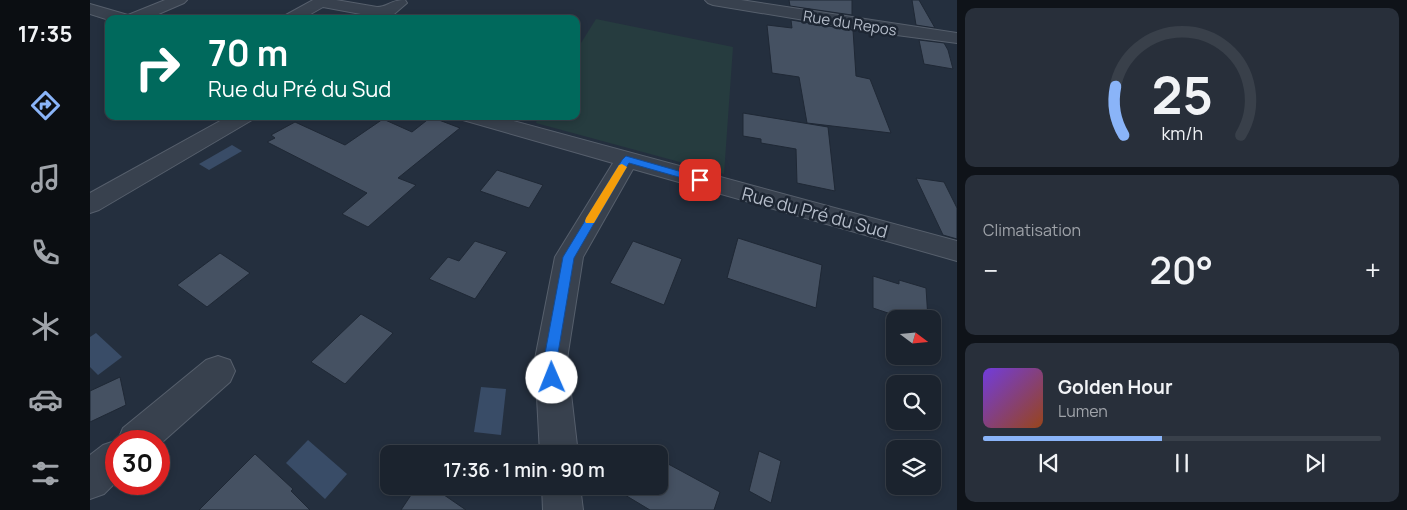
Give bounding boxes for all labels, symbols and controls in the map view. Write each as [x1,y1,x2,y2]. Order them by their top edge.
street label: Rue du Repos [802,5,898,41]
text: 17:35 [18,19,72,49]
text: 70 m [208,29,288,77]
icon: right [125,35,190,100]
text: 25 [1151,59,1213,130]
text: Rue du Pré du Sud [208,74,391,104]
icon: directions [28,88,63,123]
text: km/h [1161,121,1203,145]
pin [679,159,721,201]
icon: music [28,161,63,196]
icon: arrive [686,166,714,194]
street label: Rue du Pré du Sud [739,181,891,243]
text: Climatisation [983,219,1081,241]
icon: phone [28,235,63,270]
text: 20° [1150,243,1213,295]
text: − [983,251,998,289]
text: + [1365,251,1381,289]
icon: climate [28,309,63,344]
north arrow [886,310,941,365]
map controls [886,310,941,495]
position arrow [525,351,577,403]
text: Golden Hour [1058,374,1172,400]
button: search [886,375,941,430]
icon: car [28,382,63,417]
text: Lumen [1058,400,1108,422]
speed limit sign: 30 [105,430,170,495]
button: layers [886,440,941,495]
icon: previous [1035,449,1063,477]
icon: pause [1168,449,1196,477]
icon: next [1301,449,1329,477]
icon: filters [28,456,63,491]
text: 17:36 · 1 min · 90 m [443,457,605,483]

